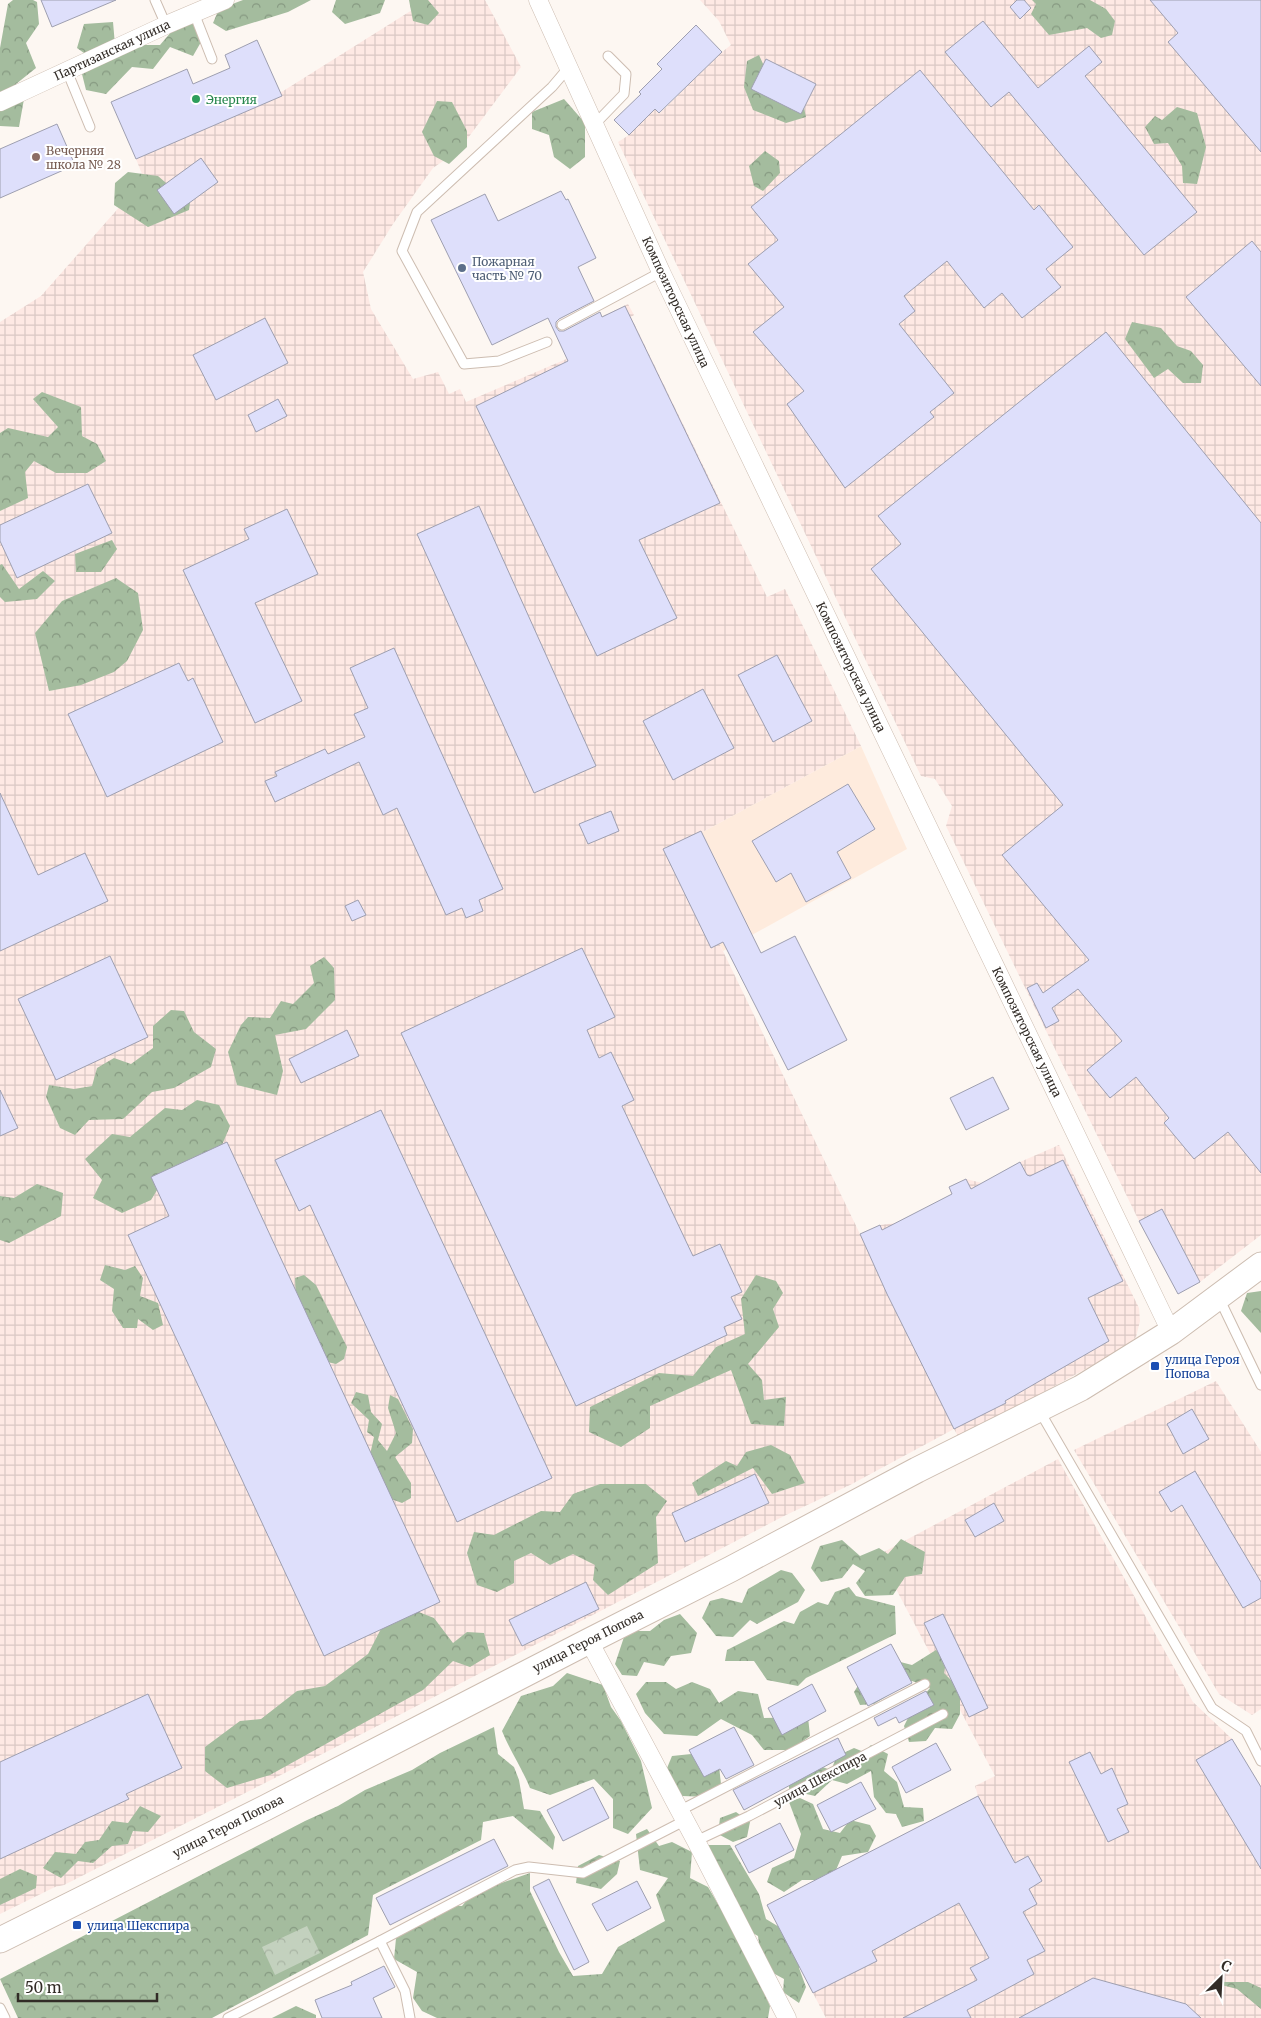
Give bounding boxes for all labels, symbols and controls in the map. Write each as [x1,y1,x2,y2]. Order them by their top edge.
street label: Партизанская улица [52,16,173,84]
place label: Энергия [206,92,257,107]
marker: Энергия [190,93,202,105]
place label: Вечерняя школа № 28 [46,143,121,172]
marker: Вечерняя школа № 28 [30,151,42,163]
street label: Композиторская улица [639,234,713,370]
place label: Пожарная часть № 70 [472,254,542,283]
marker: Пожарная часть № 70 [456,262,468,274]
street label: Композиторская улица [813,600,889,735]
street label: Композиторская улица [989,965,1065,1100]
place label: улица Героя Попова [1165,1352,1240,1381]
marker: улица Героя Попова [1149,1360,1161,1372]
street label: улица Героя Попова [530,1606,646,1675]
street label: улица Шекспира [771,1748,869,1810]
street label: улица Героя Попова [170,1791,286,1860]
place label: улица Шекспира [87,1918,190,1933]
marker: улица Шекспира [71,1919,83,1931]
north arrow [1196,1953,1246,2003]
text: С [1218,1956,1234,1976]
scale bar [18,1970,156,2002]
text: 50 m [25,1978,62,1997]

